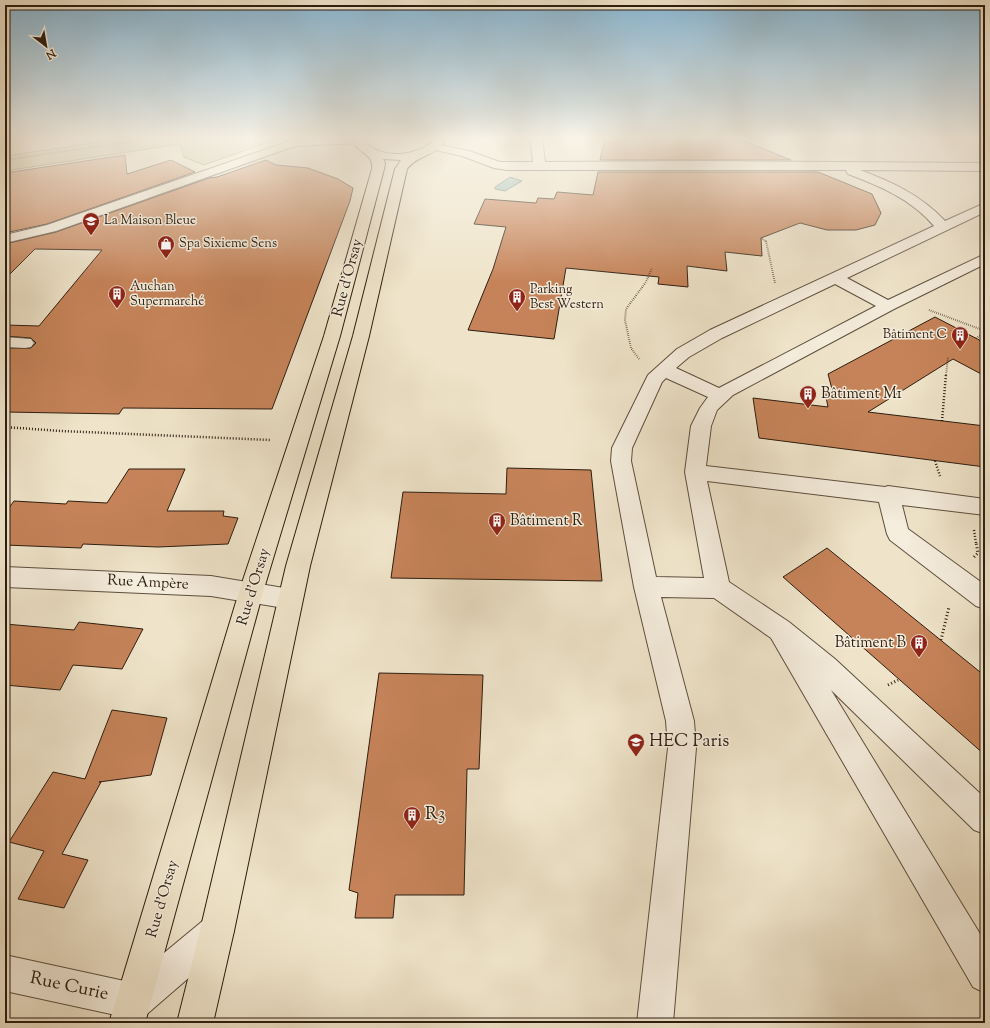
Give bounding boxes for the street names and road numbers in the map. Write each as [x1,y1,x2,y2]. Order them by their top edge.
street label: Rue d'Orsay [328,236,369,319]
street label: Rue d'Orsay [232,545,276,628]
street label: Rue Ampère [107,570,189,596]
street label: Rue d'Orsay [142,857,184,940]
street label: Rue Curie [27,966,111,1008]

